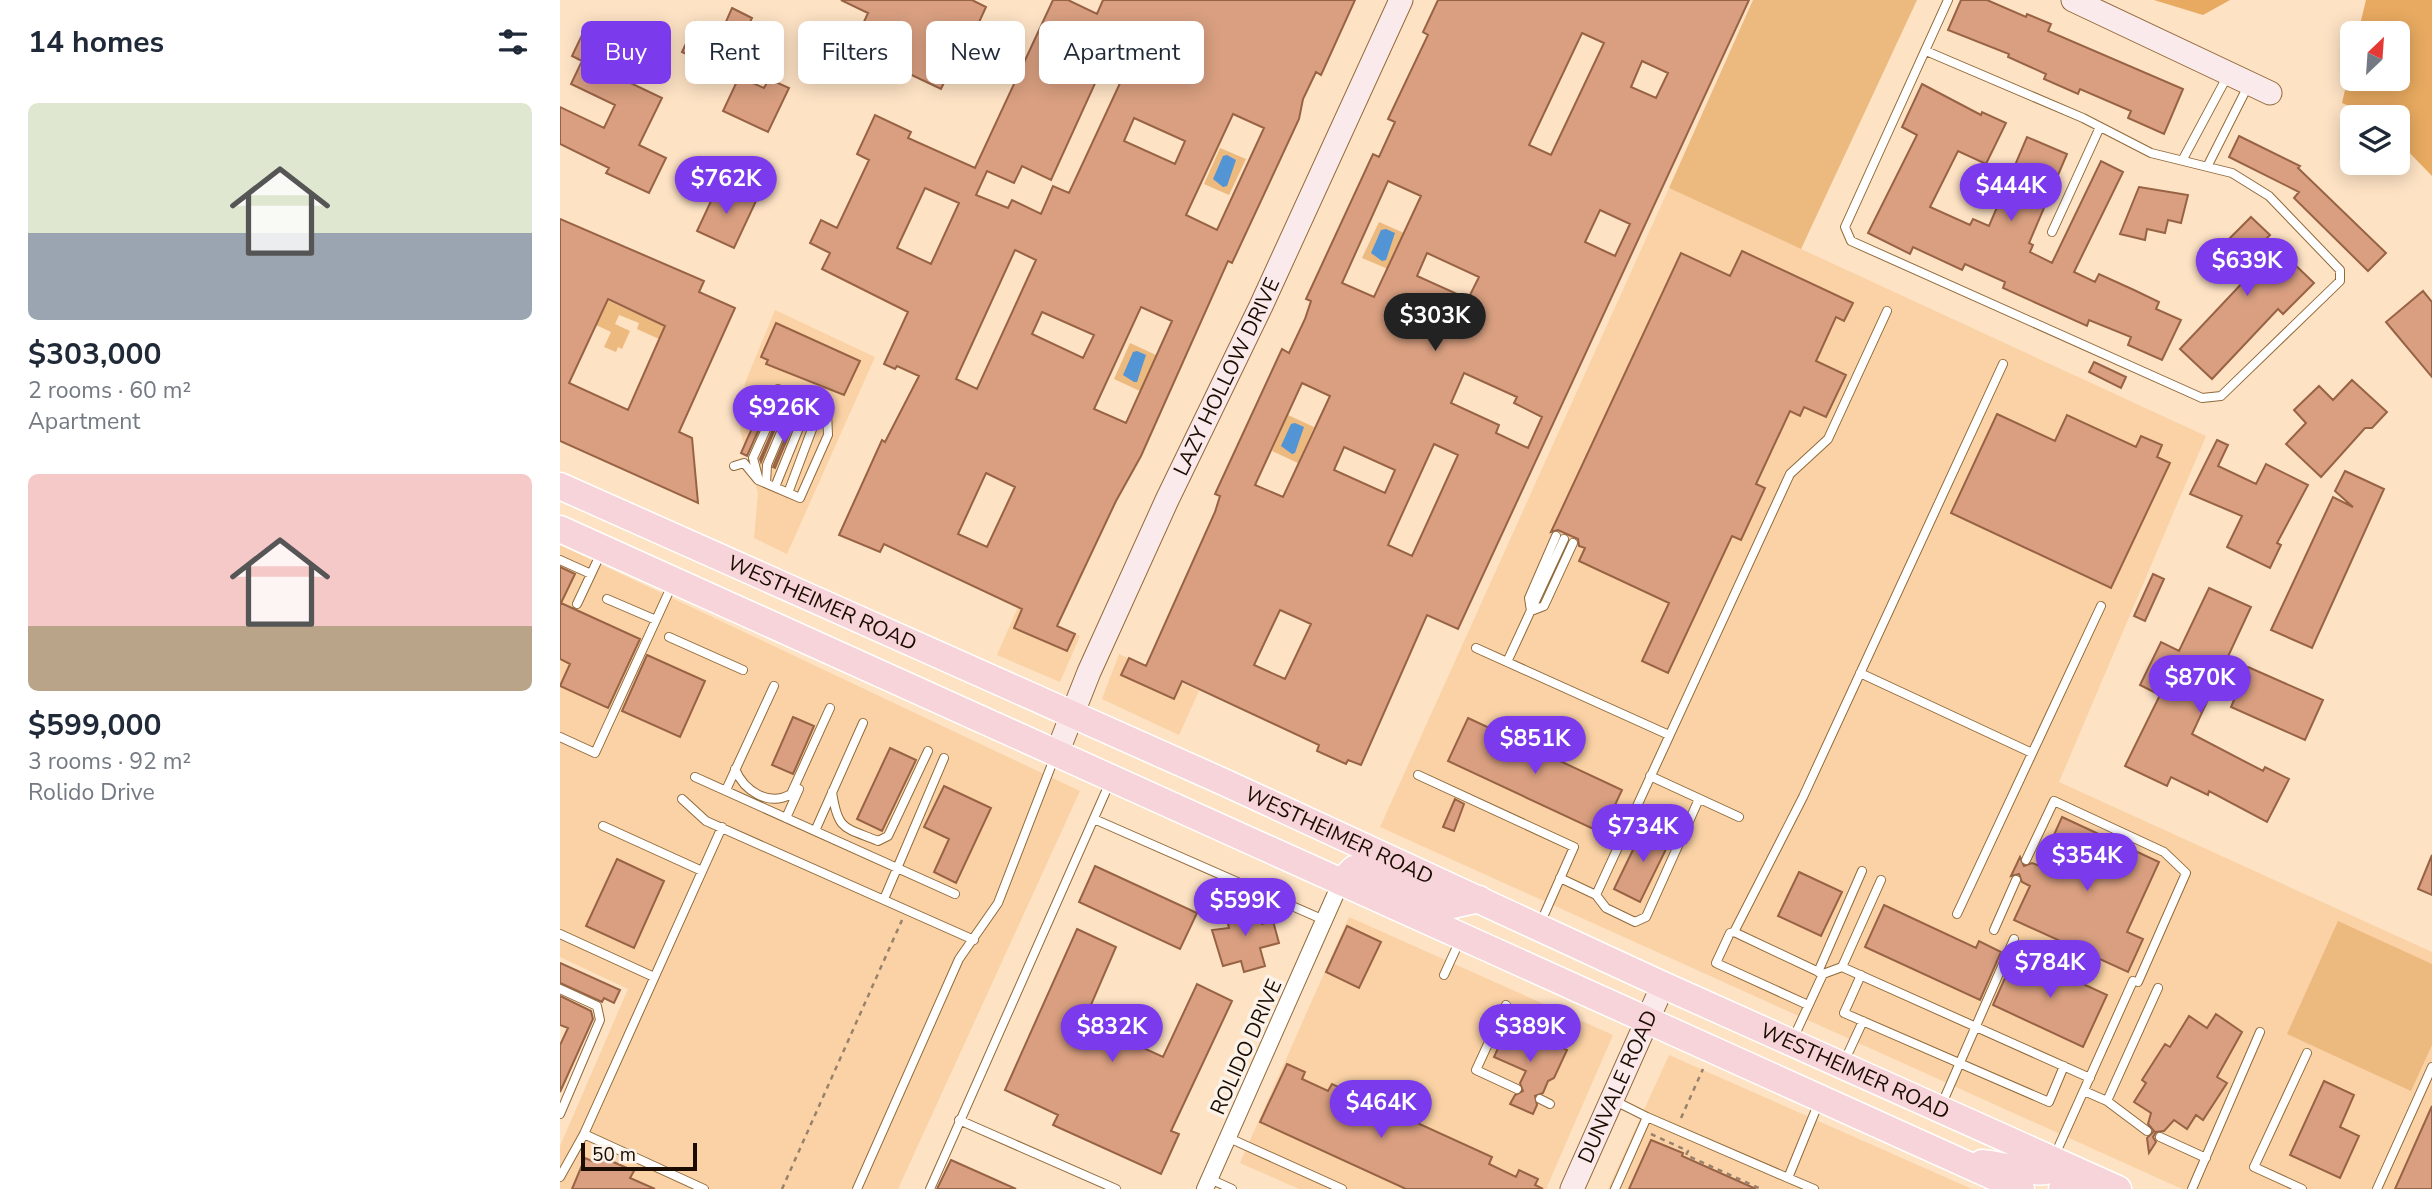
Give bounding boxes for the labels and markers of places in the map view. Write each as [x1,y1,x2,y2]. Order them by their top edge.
pin: $762K [677,156,775,216]
pin: $444K [1962,164,2060,223]
pin: $639K [2198,238,2296,298]
pin: $303K [1386,294,1484,353]
pin: $926K [735,386,833,445]
pin: $870K [2151,656,2249,715]
pin: $851K [1486,716,1584,776]
pin: $734K [1594,804,1692,864]
pin: $354K [2038,834,2136,893]
pin: $599K [1196,878,1294,938]
pin: $784K [2001,940,2099,1000]
pin: $832K [1063,1004,1161,1064]
pin: $389K [1481,1004,1579,1064]
pin: $464K [1332,1080,1430,1140]

